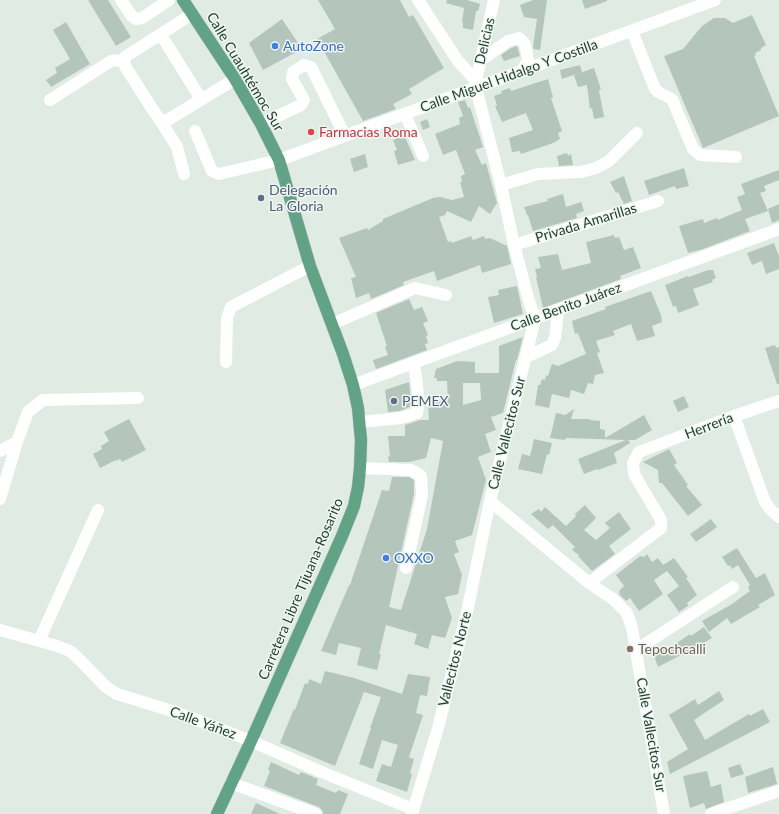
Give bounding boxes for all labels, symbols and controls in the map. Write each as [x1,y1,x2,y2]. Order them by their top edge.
street label: Calle Cuauhtémoc Sur [203,9,287,135]
street label: Delicias [471,16,499,66]
street label: Calle Miguel Hidalgo Y Costilla [418,36,600,116]
place label: AutoZone [283,38,344,54]
marker: AutoZone [270,41,280,51]
place label: Farmacias Roma [319,124,418,140]
marker: Farmacias Roma [306,127,316,137]
place label: Delegación La Gloria [269,182,338,214]
marker: Delegación La Gloria [256,193,266,203]
street label: Privada Amarillas [533,200,639,246]
street label: Calle Benito Juárez [508,279,624,335]
street label: Calle Vallecitos Sur [485,375,529,491]
place label: PEMEX [402,393,449,409]
marker: PEMEX [389,396,399,406]
street label: Herrería [682,409,736,443]
street label: Carretera Libre Tijuana-Rosarito [255,496,347,682]
place label: OXXO [394,550,434,566]
marker: OXXO [381,553,391,563]
street label: Vallecitos Norte [435,609,475,709]
place label: Tepochcalli [638,641,706,657]
marker: Tepochcalli [625,644,635,654]
street label: Calle Vallecitos Sur [633,676,669,794]
street label: Calle Yáñez [167,703,239,743]

